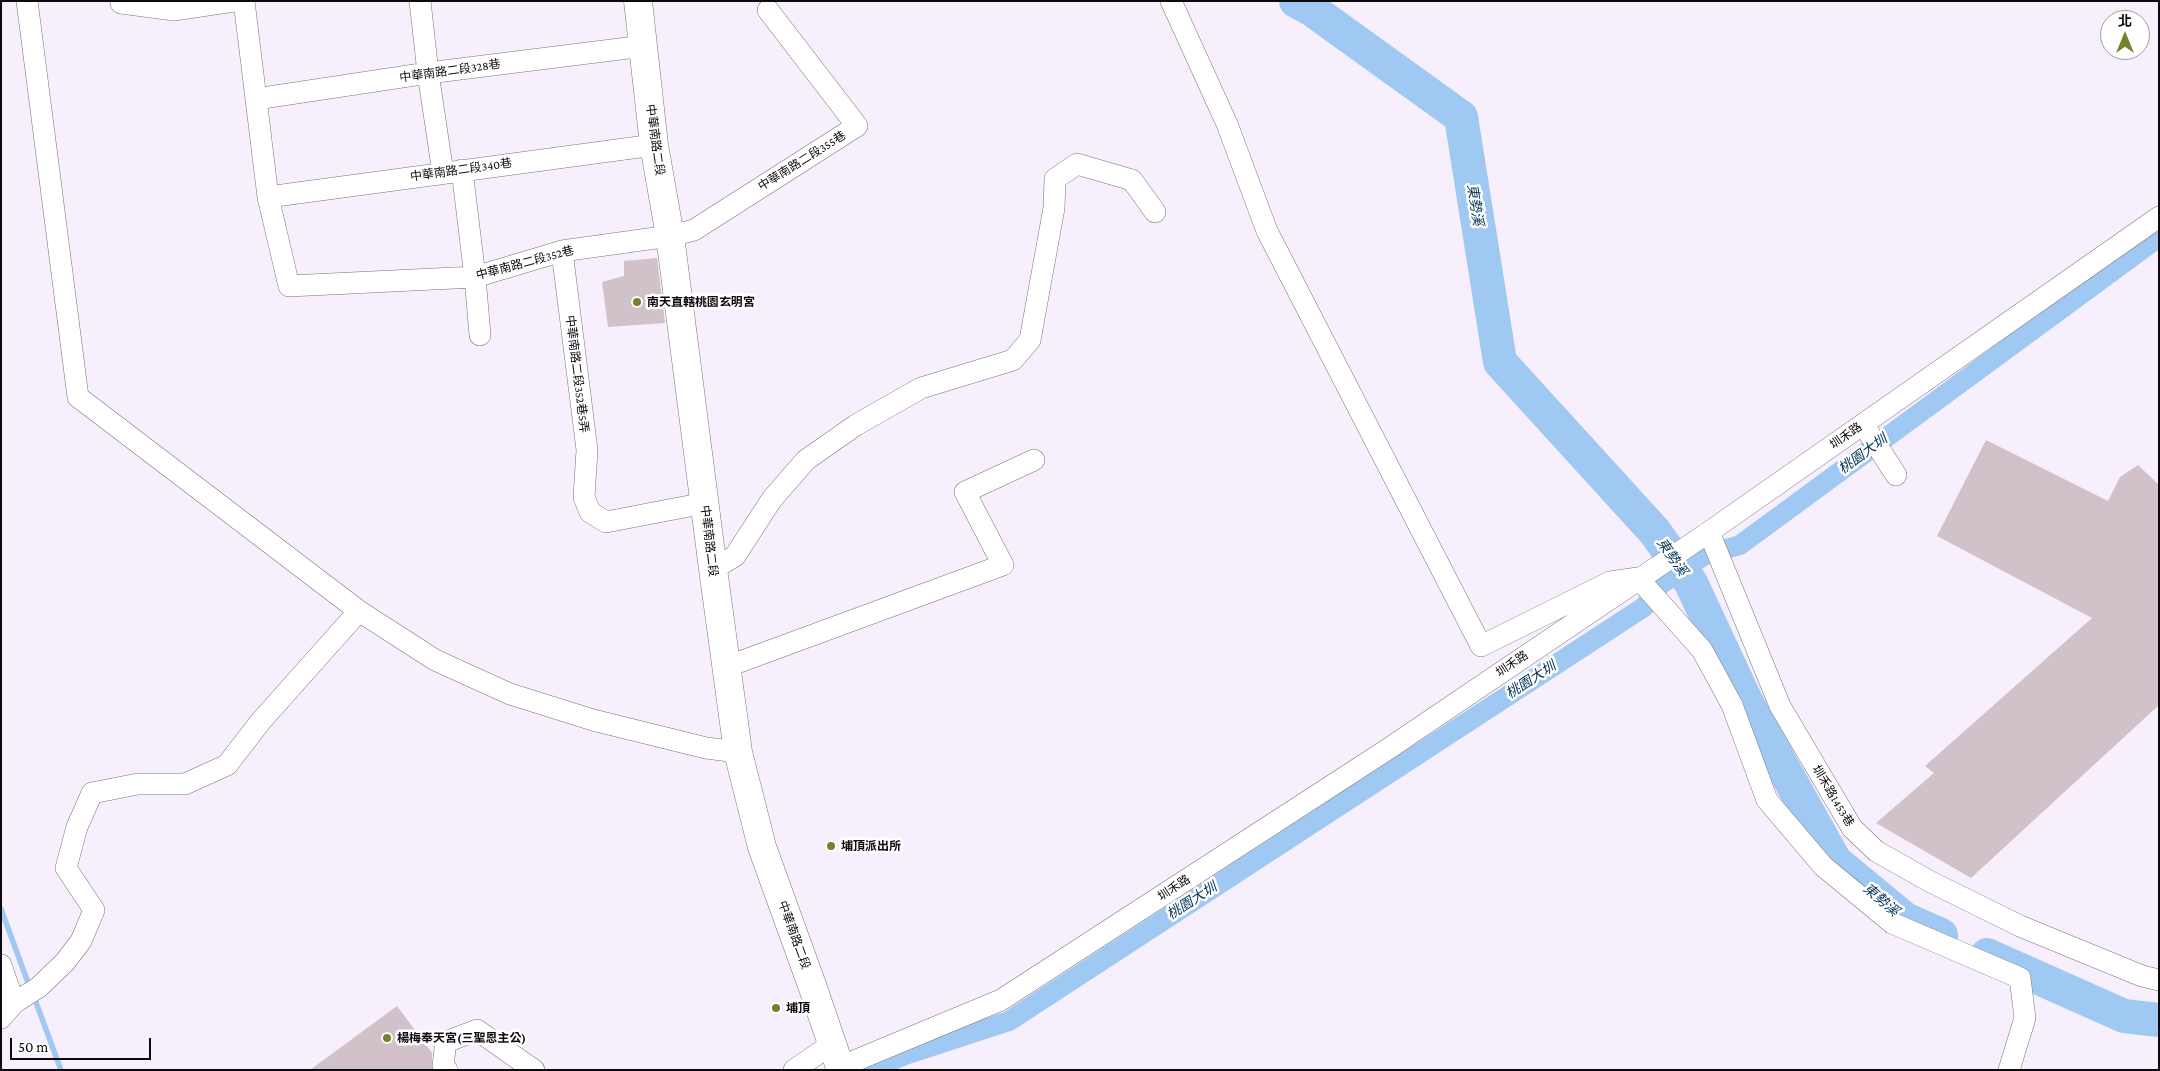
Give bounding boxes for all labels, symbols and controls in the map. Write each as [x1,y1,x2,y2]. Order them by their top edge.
north arrow [2100,10,2150,60]
text: 北 [2118,13,2132,29]
street label: 中華南路二段328巷 [399,57,501,85]
street label: 中華南路二段 [643,103,667,177]
street label: 中華南路二段355巷 [755,128,849,194]
street label: 中華南路二段340巷 [409,156,513,184]
water label: 東勢溪 [1463,183,1487,227]
street label: 中華南路二段352巷 [474,243,576,283]
place label: 南天直轄桃園玄明宮 [647,295,755,309]
marker: 南天直轄桃園玄明宮 [631,296,643,308]
street label: 中華南路二段352巷5弄 [563,314,591,434]
street label: 圳禾路 [1827,420,1865,452]
water label: 桃園大圳 [1835,431,1891,477]
street label: 中華南路二段 [697,504,721,578]
water label: 東勢溪 [1653,535,1691,579]
street label: 圳禾路 [1493,648,1531,680]
water label: 桃園大圳 [1503,658,1559,702]
street label: 圳禾路1453巷 [1809,763,1857,829]
place label: 埔頂派出所 [841,839,901,853]
marker: 埔頂派出所 [825,840,837,852]
street label: 圳禾路 [1155,872,1193,904]
water label: 桃園大圳 [1164,879,1220,923]
water label: 東勢溪 [1860,880,1902,920]
street label: 中華南路二段 [775,899,813,971]
place label: 埔頂 [786,1001,810,1015]
marker: 埔頂 [770,1002,782,1014]
scale bar [12,1028,154,1060]
place label: 楊梅奉天宮(三聖恩主公) [397,1031,526,1045]
marker: 楊梅奉天宮(三聖恩主公) [381,1032,393,1044]
text: 50 m [18,1039,48,1055]

